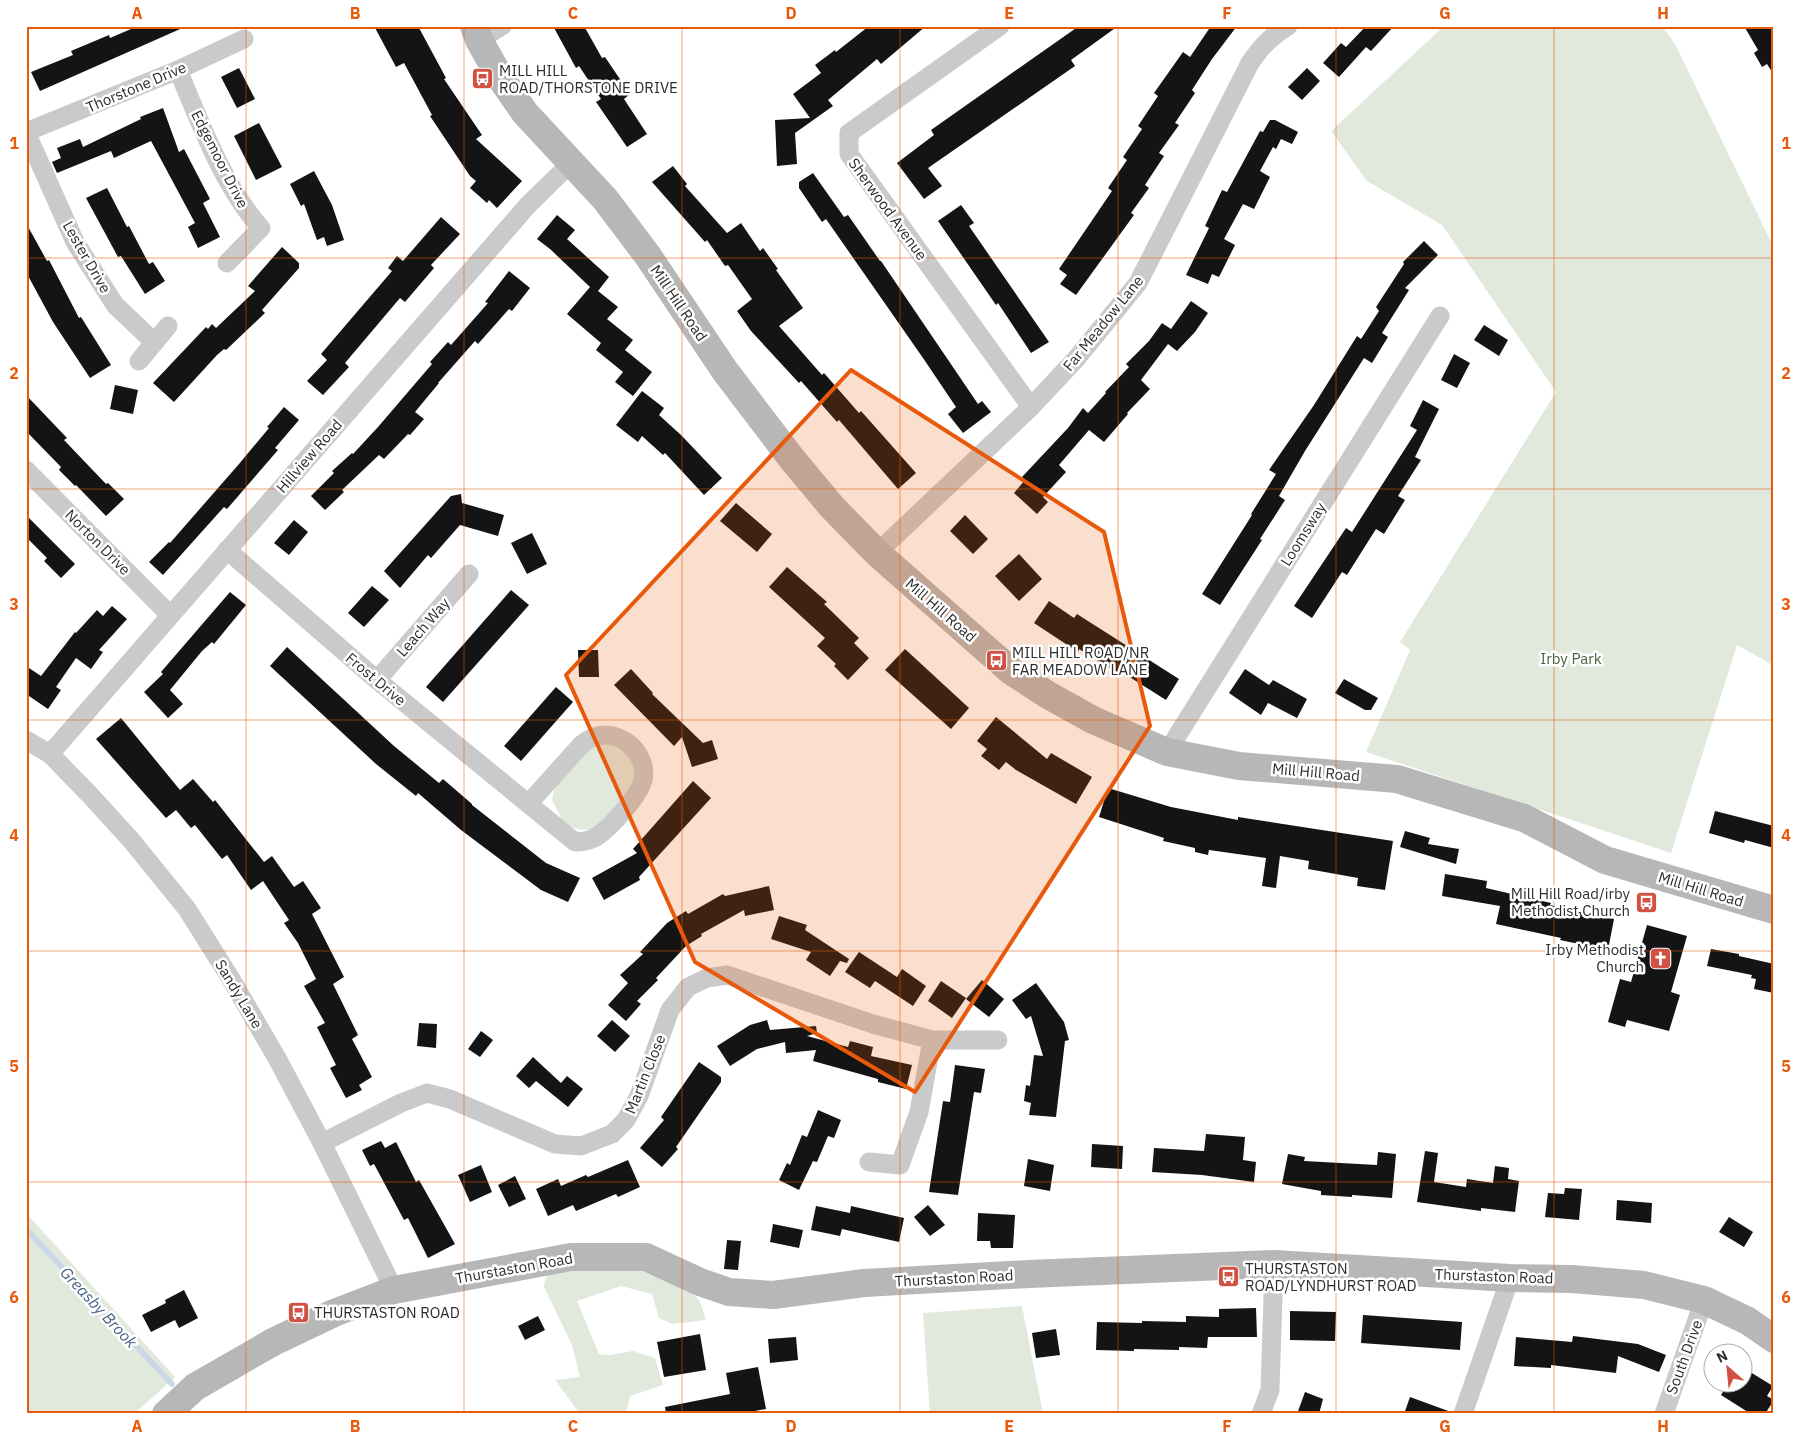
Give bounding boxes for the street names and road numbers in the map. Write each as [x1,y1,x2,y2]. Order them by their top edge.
street label: Thorstone Drive [83,57,189,117]
street label: Edgemoor Drive [187,107,253,211]
street label: Sherwood Avenue [845,154,931,264]
street label: Lester Drive [59,218,115,296]
street label: Mill Hill Road [647,261,711,345]
street label: Far Meadow Lane [1059,271,1147,375]
street label: Hillview Road [272,415,346,497]
street label: Loomsway [1276,498,1330,569]
street label: Norton Drive [61,505,135,579]
street label: Mill Hill Road [902,574,980,646]
street label: Leach Way [392,593,454,660]
street label: Frost Drive [342,648,410,710]
street label: Mill Hill Road [1271,759,1361,785]
street label: Mill Hill Road [1656,867,1746,911]
street label: Sandy Lane [211,956,267,1032]
street label: Martin Close [620,1031,670,1117]
street label: Thurstaston Road [454,1248,574,1288]
street label: Thurstaston Road [1434,1264,1554,1288]
street label: Thurstaston Road [894,1265,1014,1291]
street label: South Drive [1662,1317,1706,1397]

